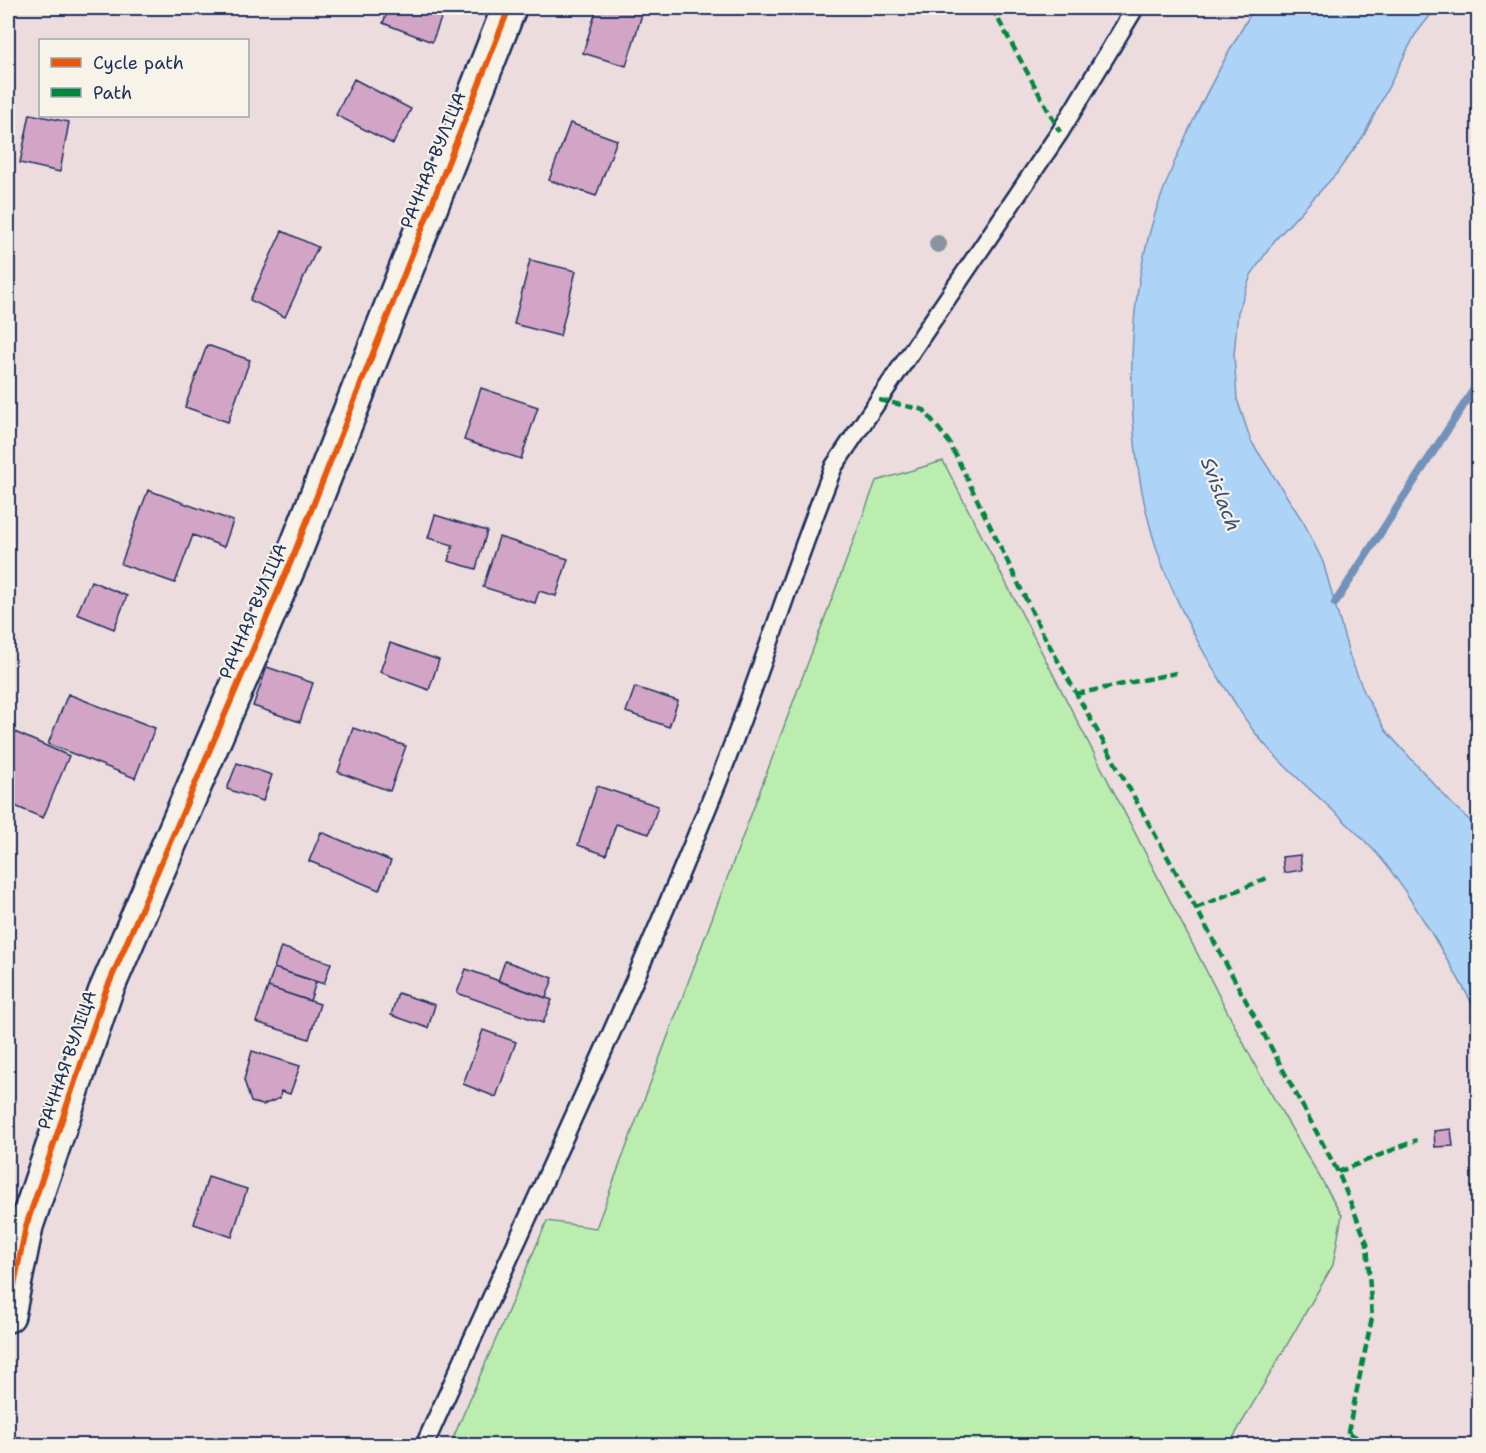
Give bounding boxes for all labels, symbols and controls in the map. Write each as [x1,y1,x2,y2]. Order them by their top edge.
legend [39,39,249,117]
text: Cycle path [93,51,184,75]
text: Path [93,81,132,105]
street label: РАЧНАЯ ВУЛІЦА [395,88,471,232]
water label: Svislach [1195,453,1247,535]
street label: РАЧНАЯ ВУЛІЦА [214,539,292,683]
street label: РАЧНАЯ ВУЛІЦА [32,987,102,1133]

